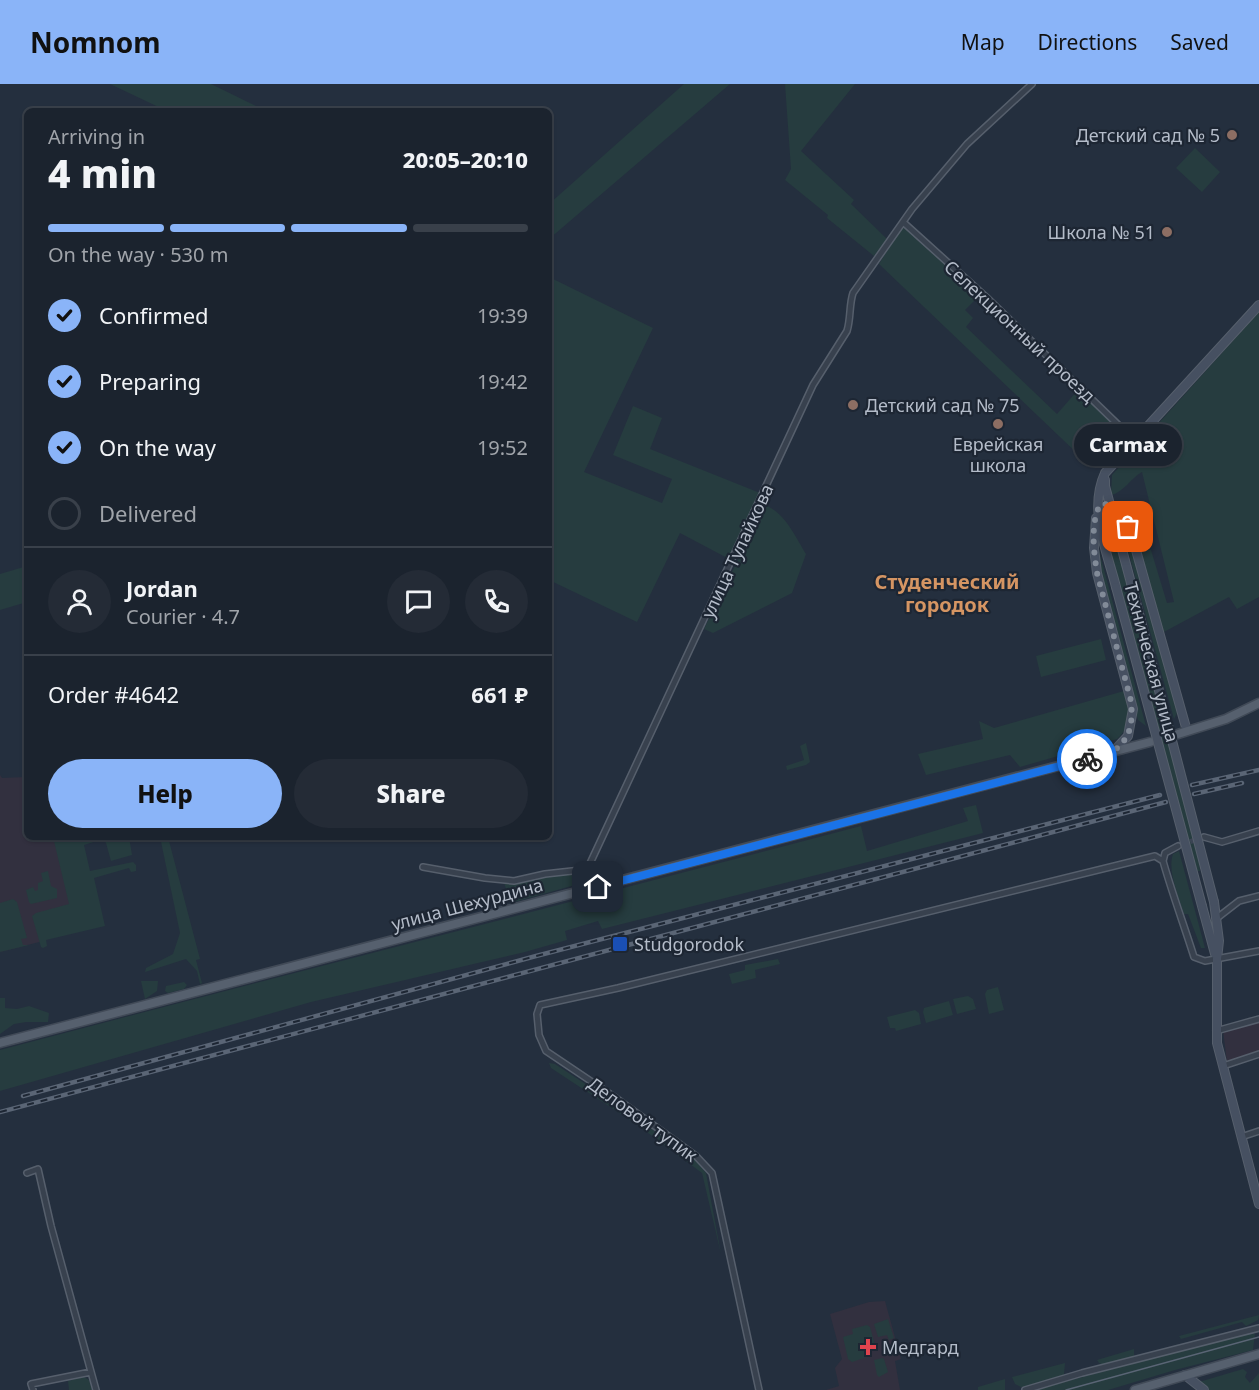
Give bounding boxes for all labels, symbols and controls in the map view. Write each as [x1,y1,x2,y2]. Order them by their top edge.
text: Nomnom [30,23,161,61]
text: Map [961,28,1005,56]
text: Directions [1038,28,1137,56]
text: Saved [1170,28,1229,56]
text: Arriving in [48,123,145,150]
place label: Детский сад № 5 [1076,123,1220,147]
marker: Детский сад № 5 [1225,128,1239,142]
text: 20:05–20:10 [403,144,528,174]
text: 4 min [48,146,157,199]
place label: Школа № 51 [1048,220,1155,244]
marker: Школа № 51 [1160,225,1174,239]
text: On the way · 530 m [48,241,228,268]
street label: Селекционный проезд [939,255,1101,407]
icon: check [48,299,81,332]
text: Confirmed [99,300,209,330]
text: 19:39 [477,302,528,329]
icon: check [48,365,81,398]
text: Preparing [99,366,201,396]
text: 19:42 [477,368,528,395]
place label: Детский сад № 75 [865,393,1020,417]
marker: Детский сад № 75 [846,398,860,412]
marker: Еврейская школа [991,417,1005,431]
callout: Carmax [1074,425,1182,467]
icon: check [48,431,81,464]
text: Carmax [1089,431,1167,458]
text: On the way [99,432,216,462]
place label: Еврейская школа [953,432,1043,477]
text: 19:52 [477,434,528,461]
street label: улица Тулайкова [695,480,779,622]
text: Delivered [99,498,197,528]
pin [1102,501,1153,552]
icon: bag [1111,510,1144,543]
district label: Студенческий городок [874,568,1020,618]
button: person [48,570,111,633]
button: chat [387,570,450,633]
button: phone [465,570,528,633]
text: Jordan [126,573,198,603]
street label: Техническая улица [1119,579,1185,745]
text: Courier · 4.7 [126,603,240,630]
text: Order #4642 [48,679,179,709]
text: 661 ₽ [471,679,528,709]
courier [1057,729,1117,789]
icon: bike [1071,743,1104,776]
button: Help [48,759,282,828]
button: Share [294,759,528,828]
pin [572,861,623,912]
icon: home [581,870,614,903]
street label: улица Шехурдина [388,872,546,936]
place label: Studgorodok [634,932,744,956]
marker: Studgorodok [611,935,629,953]
street label: Деловой тупик [583,1071,703,1167]
place label: Медгард [882,1335,959,1359]
marker: Медгард [859,1338,877,1356]

